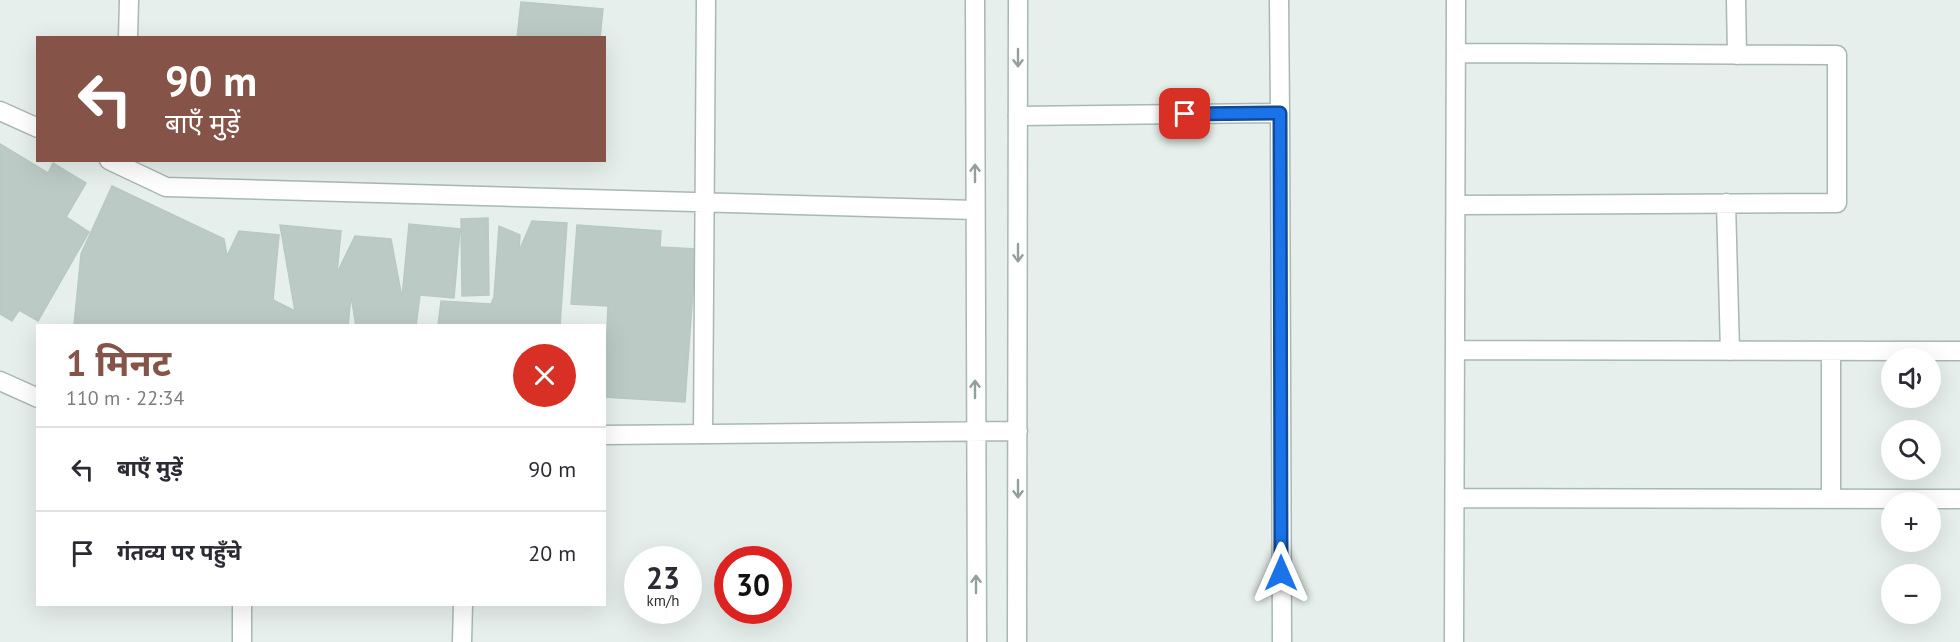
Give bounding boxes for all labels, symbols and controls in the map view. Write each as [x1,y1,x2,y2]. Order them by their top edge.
one-way arrow [1012,48,1024,68]
text: 90 m [165,53,257,108]
icon: left [66,60,144,138]
pin [1159,88,1210,139]
icon: arrive [1168,97,1201,130]
text: बाएँ मुड़ें [165,106,240,140]
one-way arrow [969,163,981,183]
one-way arrow [1012,243,1024,263]
text: 1 मिनट [66,339,171,386]
button: close [513,344,576,407]
map controls [1881,348,1941,624]
button: sound [1881,348,1941,408]
one-way arrow [969,379,981,399]
text: 110 m · 22:34 [66,385,184,411]
button: search [1881,420,1941,480]
icon: left [66,453,99,486]
text: बाएँ मुड़ें [117,454,183,482]
text: 90 m [528,455,576,483]
one-way arrow [1012,479,1024,499]
button: + [1881,492,1941,552]
icon: arrive [66,537,99,570]
text: गंतव्य पर पहुँचे [117,538,241,566]
text: 20 m [528,539,576,567]
position arrow [1249,541,1313,605]
speed limit sign: 30 [714,546,792,624]
text: 23 [646,558,680,597]
button: − [1881,564,1941,624]
one-way arrow [970,574,982,594]
text: km/h [647,591,679,610]

